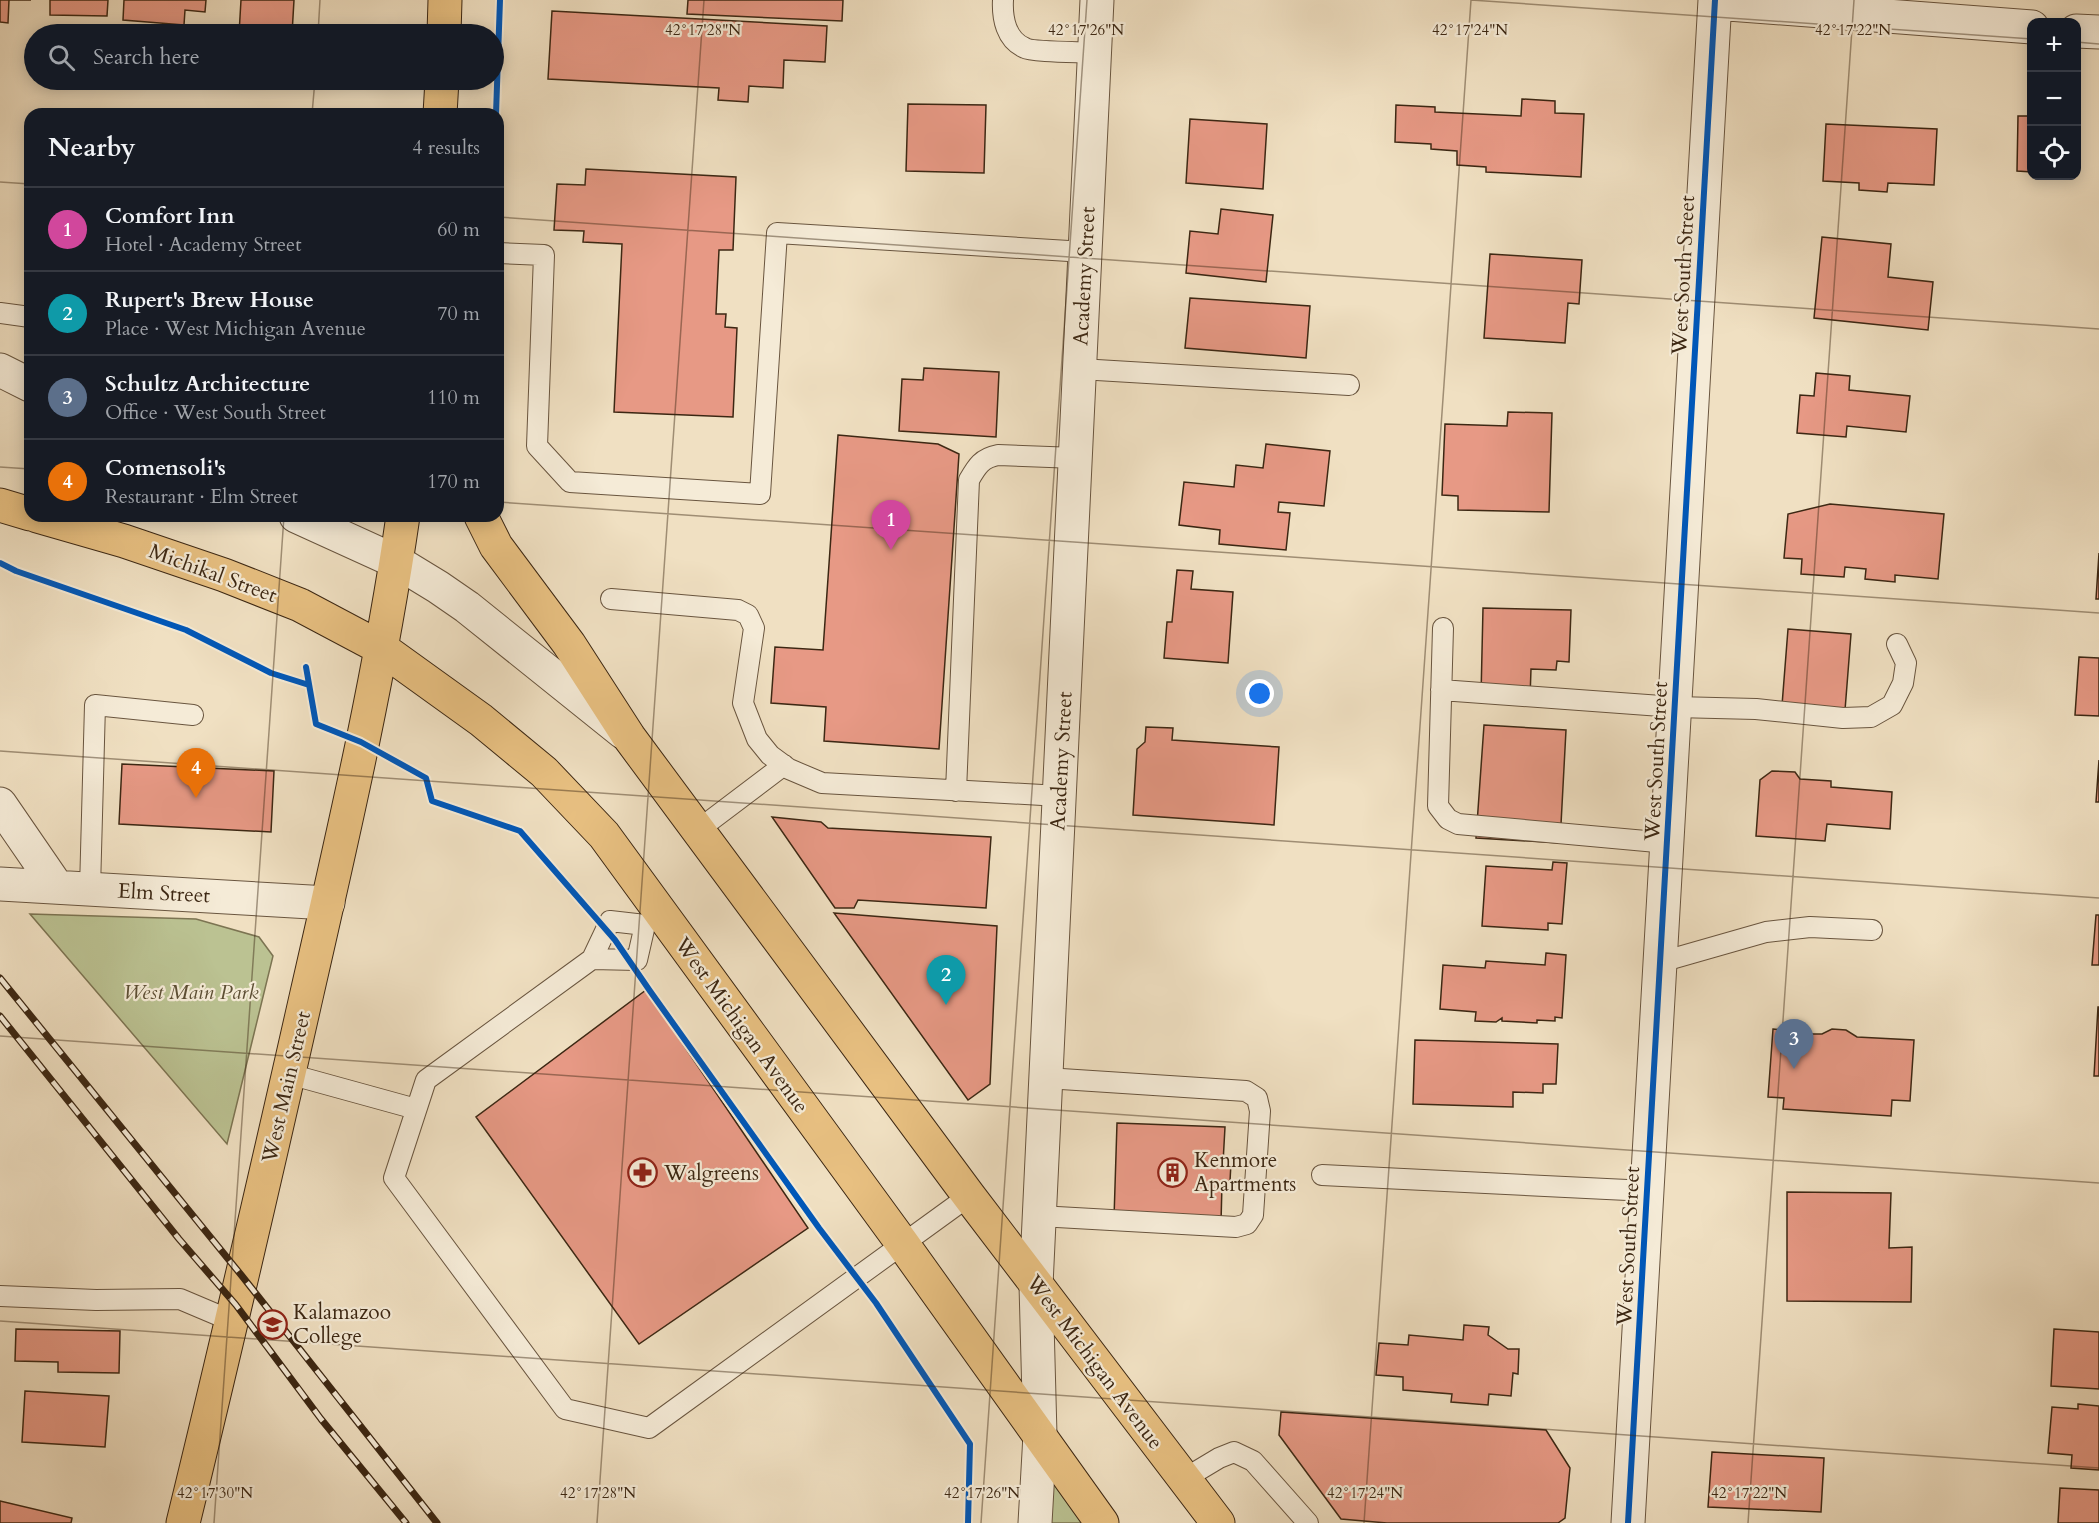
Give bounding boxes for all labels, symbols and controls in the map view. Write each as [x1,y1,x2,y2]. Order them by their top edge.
map controls [2027,18,2081,180]
button: + [2027,18,2081,72]
text: 42°17'28"N [665,20,741,40]
text: 42°17'26"N [1048,20,1124,40]
text: 42°17'24"N [1432,20,1508,40]
text: 42°17'22"N [1815,20,1891,40]
search box [24,24,504,90]
icon: search [45,41,78,74]
text: Search here [93,42,200,72]
button: − [2027,72,2081,126]
button: locate [2027,126,2081,180]
text: Nearby [48,130,136,165]
text: 4 results [412,134,480,161]
street label: West South Street [1665,194,1702,357]
text: Comfort Inn [105,201,235,231]
street label: Academy Street [1066,205,1103,346]
text: 1 [62,216,73,243]
text: 60 m [437,216,480,243]
text: Hotel · Academy Street [105,231,302,258]
text: Rupert's Brew House [105,285,314,315]
text: 2 [62,300,73,327]
text: 70 m [437,300,480,327]
text: Place · West Michigan Avenue [105,315,366,342]
text: Schultz Architecture [105,369,310,399]
text: 3 [62,384,73,411]
text: 110 m [427,384,480,411]
text: Office · West South Street [105,399,326,426]
text: Comensoli's [105,453,226,483]
text: 4 [62,468,73,495]
text: 170 m [427,468,480,495]
text: Restaurant · Elm Street [105,483,298,510]
pin: 1 [872,500,910,550]
street label: Michikal Street [145,537,281,610]
your location [1245,679,1274,708]
street label: West South Street [1638,680,1675,843]
street label: Academy Street [1043,690,1080,831]
pin: 4 [176,748,216,798]
street label: Elm Street [117,877,211,910]
street label: West Michigan Avenue [667,931,815,1119]
pin: 2 [926,956,966,1005]
park label: West Main Park [123,978,259,1007]
street label: West Main Street [255,1008,318,1167]
pin: 3 [1774,1020,1814,1069]
place label: Kenmore Apartments [1194,1146,1296,1199]
building icon: Kenmore Apartments [1157,1156,1189,1188]
pharmacy icon: Walgreens [627,1157,659,1189]
place label: Walgreens [663,1159,759,1188]
street label: West South Street [1610,1165,1647,1328]
street label: West Michigan Avenue [1019,1268,1170,1455]
place label: Kalamazoo College [293,1298,391,1351]
school or university icon: Kalamazoo College [256,1308,288,1340]
text: 42°17'30"N [177,1483,253,1503]
text: 42°17'28"N [560,1483,636,1503]
text: 42°17'26"N [944,1483,1020,1503]
text: 42°17'24"N [1327,1483,1403,1503]
text: 42°17'22"N [1711,1483,1787,1503]

